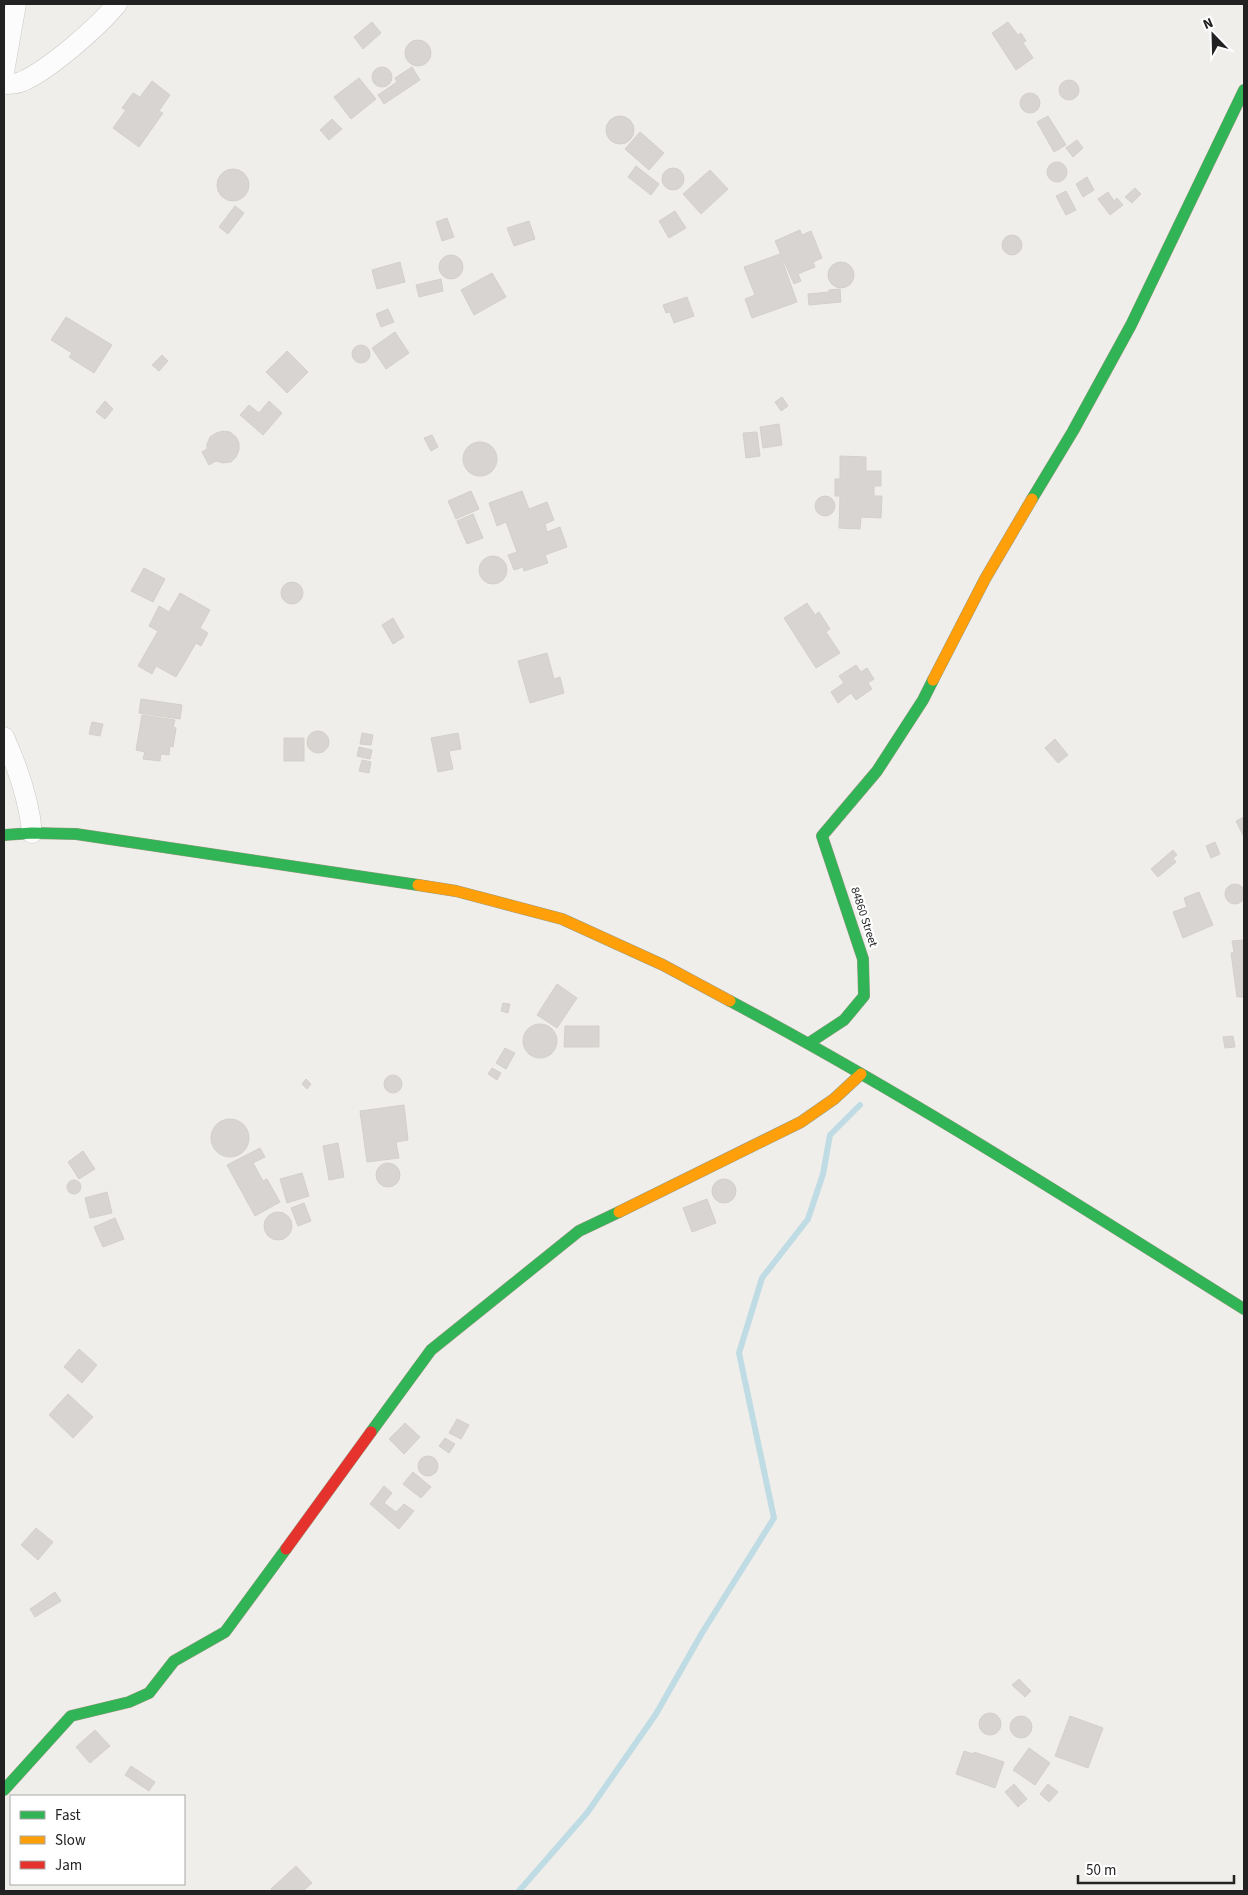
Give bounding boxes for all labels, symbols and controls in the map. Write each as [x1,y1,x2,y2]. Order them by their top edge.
north arrow [1188,10,1238,60]
text: N [1200,13,1217,35]
street label: 84860 Street [846,885,882,949]
legend [10,1795,185,1885]
text: Fast [55,1805,81,1826]
text: Slow [55,1830,86,1851]
scale bar [1078,1852,1234,1884]
text: Jam [55,1855,82,1876]
text: 50 m [1086,1860,1116,1881]

